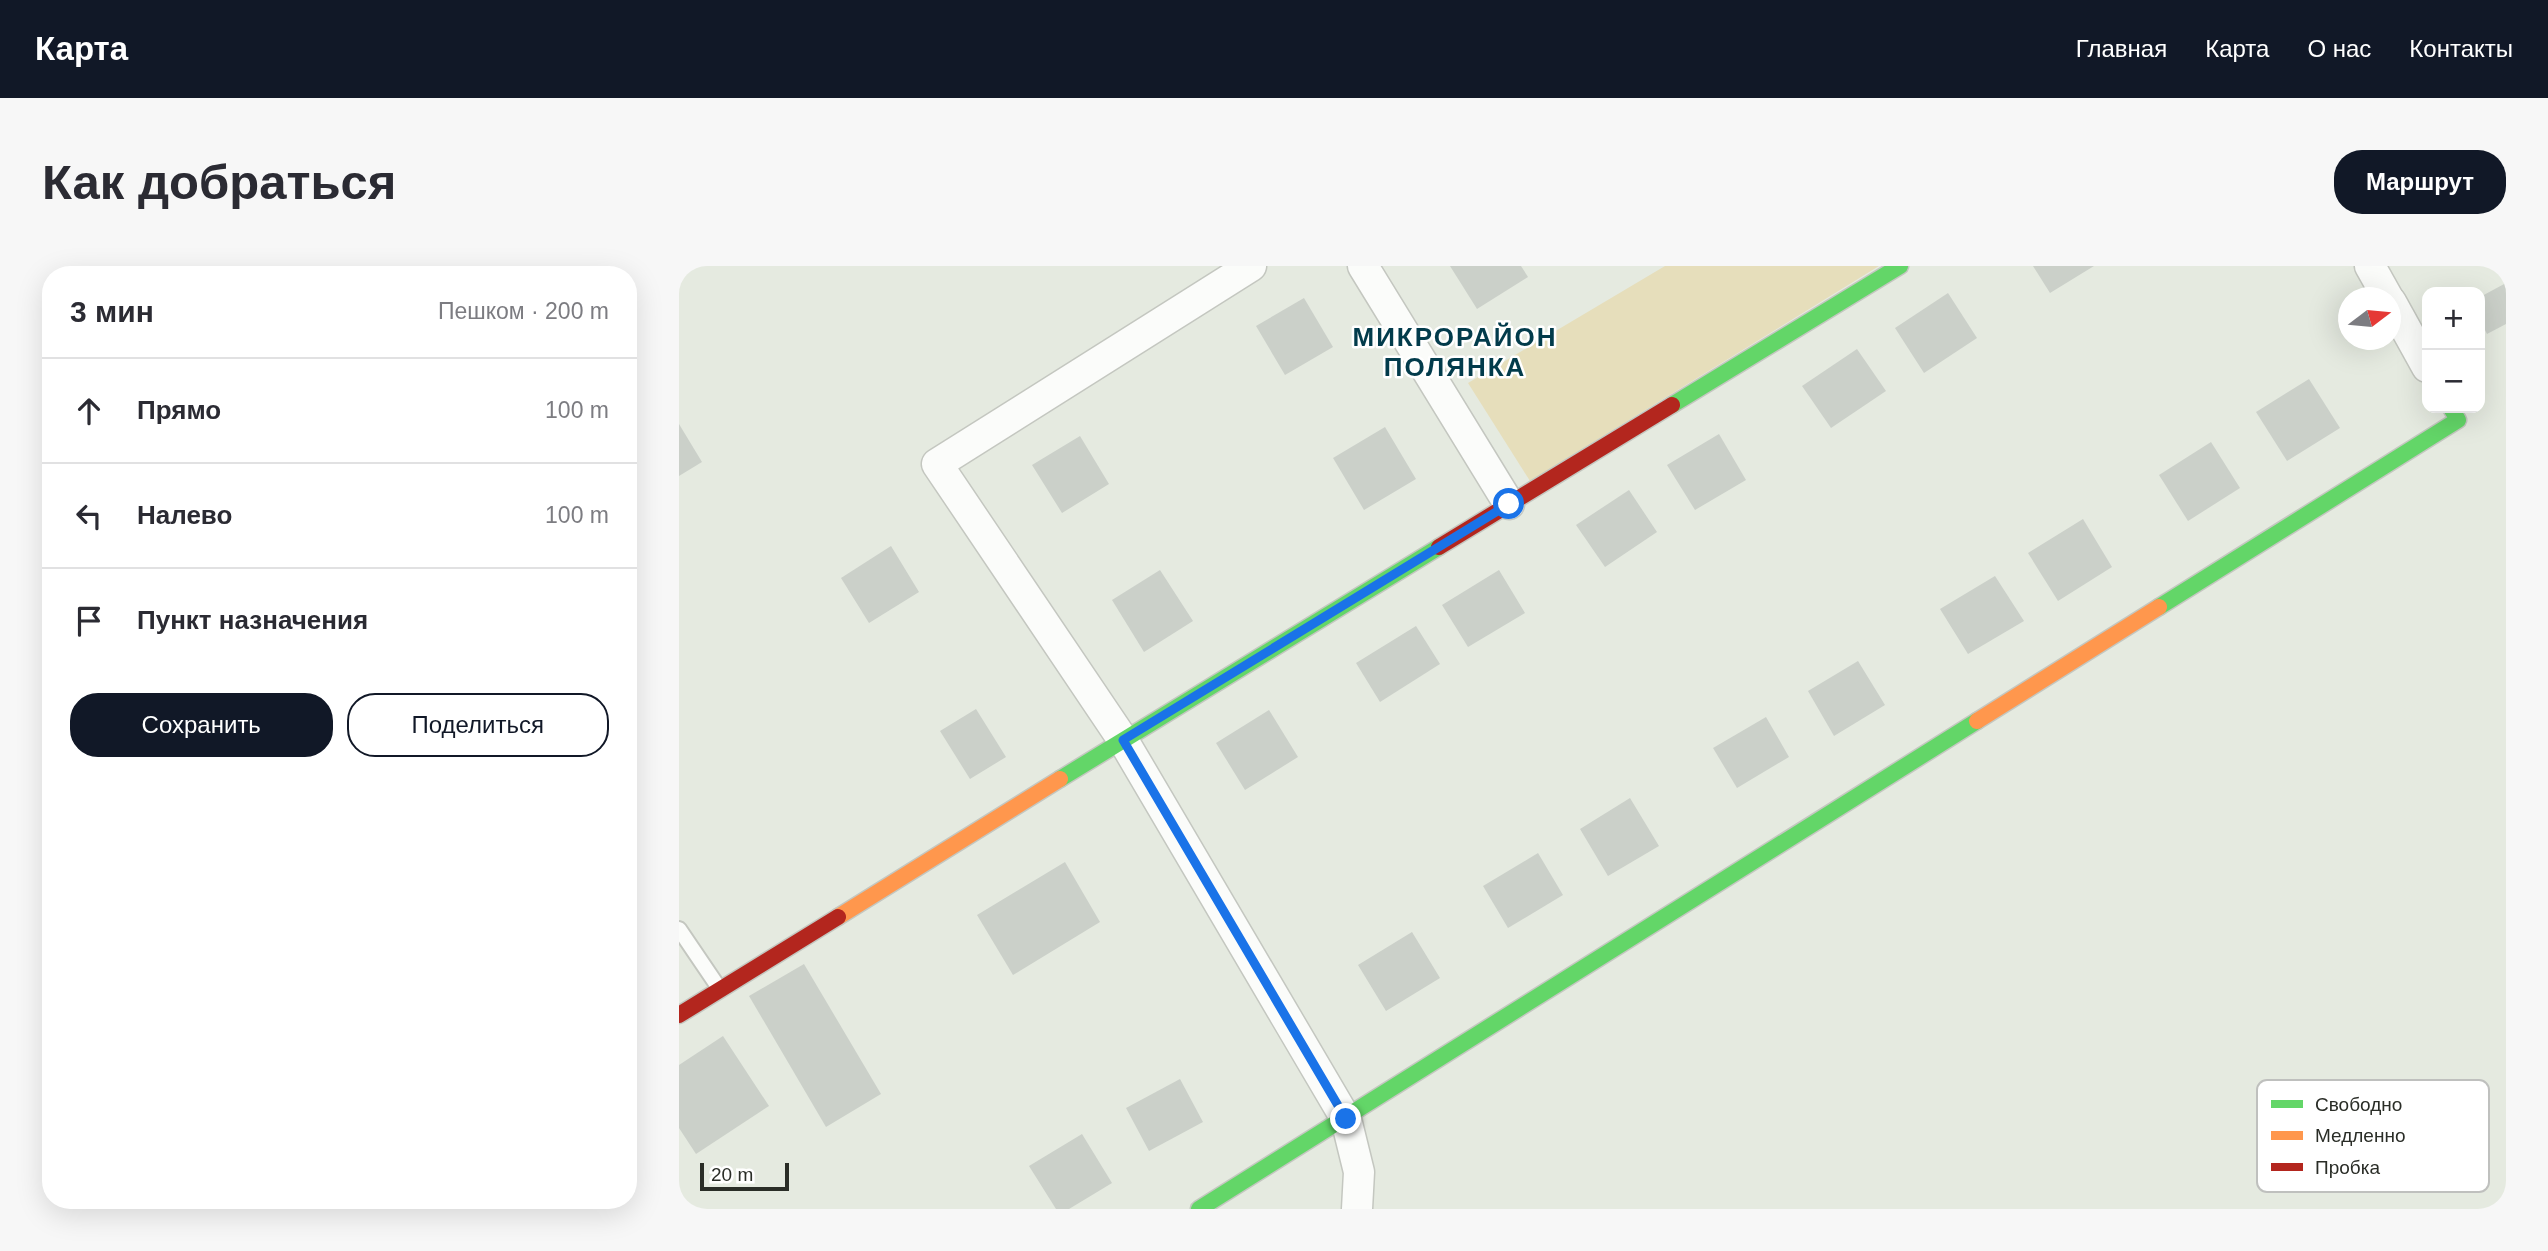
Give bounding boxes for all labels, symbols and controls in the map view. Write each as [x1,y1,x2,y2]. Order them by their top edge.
text: Карта [35,30,128,67]
text: Главная [2076,35,2167,62]
text: Карта [2205,35,2269,62]
text: О нас [2307,35,2371,62]
text: Контакты [2409,35,2513,62]
button: Маршрут [2334,150,2506,214]
text: Как добраться [42,155,396,209]
north arrow [2338,287,2401,350]
map controls [2422,287,2485,413]
button: + [2422,287,2485,350]
text: 3 мин [70,295,154,328]
text: Пешком · 200 m [438,298,609,324]
district label: МИКРОРАЙОН ПОЛЯНКА [1353,322,1557,382]
button: − [2422,350,2485,413]
icon: ahead [70,392,108,430]
text: Прямо [137,395,221,425]
text: 100 m [545,397,609,423]
route start [1493,488,1524,519]
icon: left [70,497,108,535]
text: Налево [137,500,232,530]
text: 100 m [545,502,609,528]
icon: arrive [70,602,108,640]
text: Пункт назначения [137,605,368,635]
button: Сохранить [70,693,333,757]
button: Поделиться [347,693,609,757]
legend [2257,1080,2489,1192]
text: Свободно [2315,1094,2402,1115]
route end [1330,1103,1361,1134]
text: Медленно [2315,1125,2405,1146]
text: Пробка [2315,1157,2380,1178]
scale bar [700,1160,789,1192]
text: 20 m [711,1164,753,1185]

